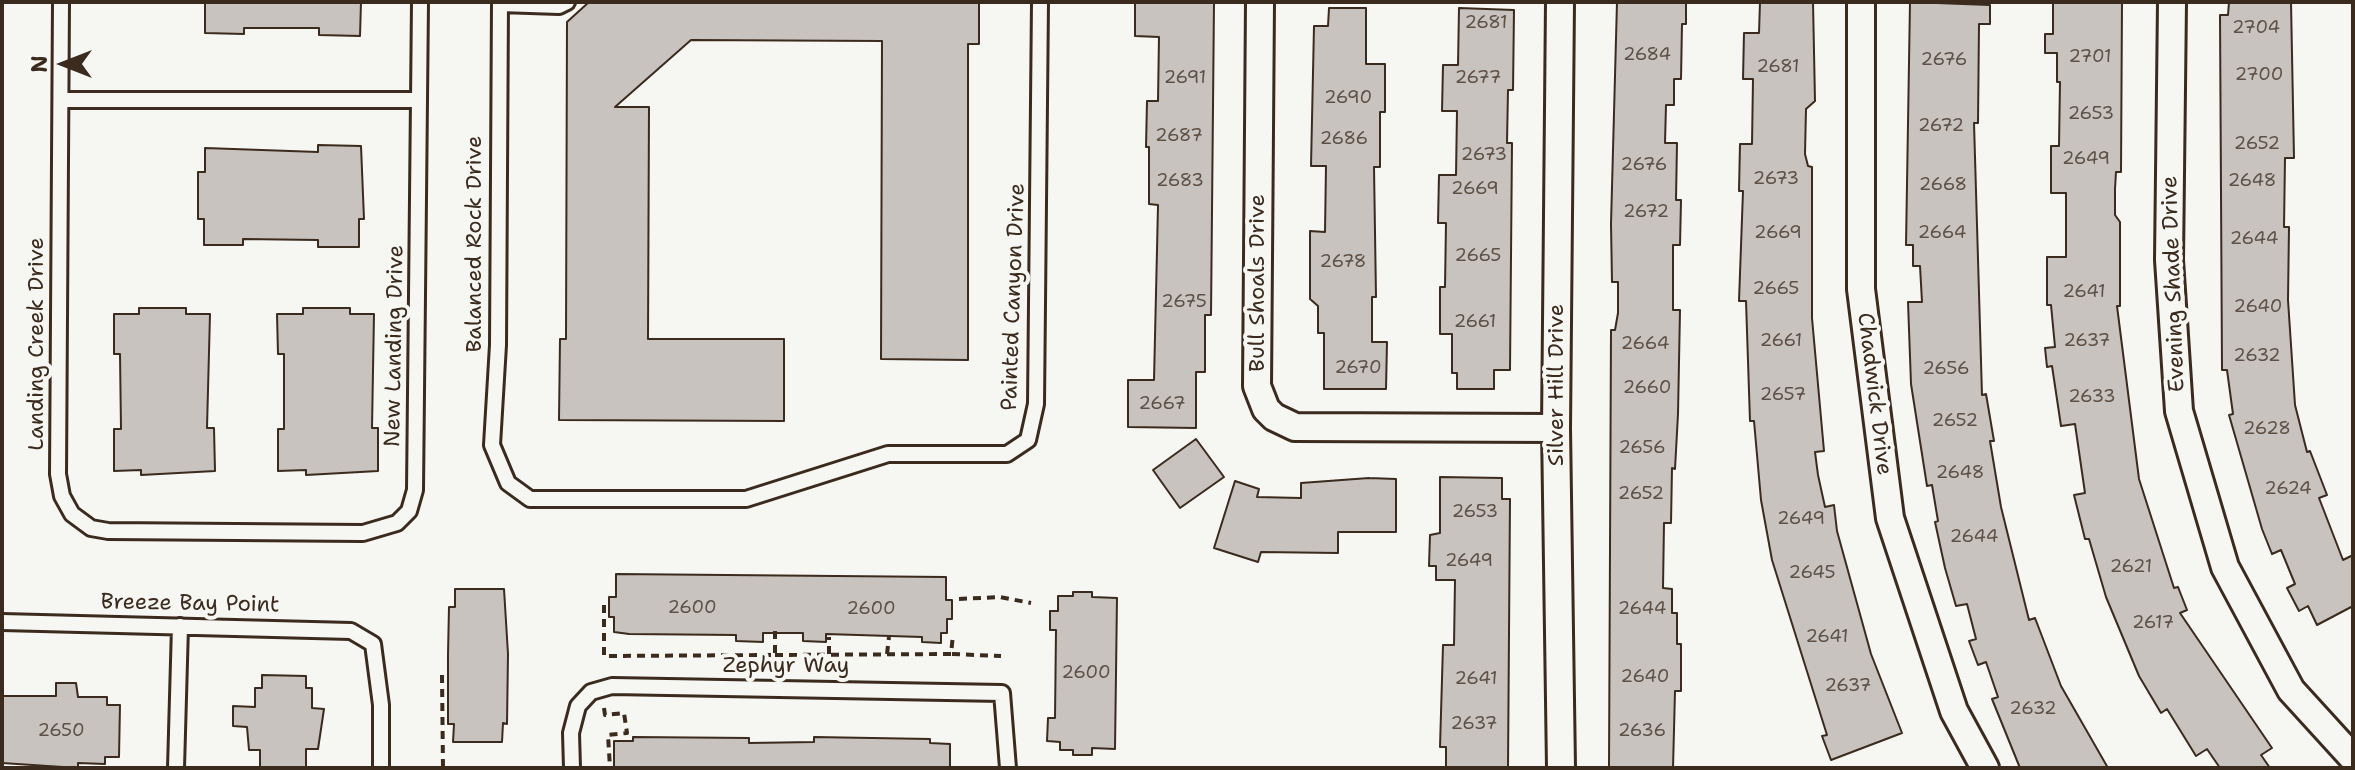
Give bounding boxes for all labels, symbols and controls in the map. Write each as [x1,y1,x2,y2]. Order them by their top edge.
house number: 2681 [1464,12,1508,34]
house number: 2704 [2232,17,2280,39]
north arrow [24,24,104,104]
house number: 2684 [1623,44,1671,66]
house number: 2701 [2068,46,2112,68]
house number: 2676 [1921,49,1967,71]
text: N [25,55,54,73]
house number: 2681 [1756,56,1800,78]
house number: 2700 [2235,64,2283,86]
house number: 2691 [1164,67,1206,89]
house number: 2677 [1455,67,1501,89]
house number: 2690 [1324,87,1372,109]
house number: 2653 [2068,103,2114,125]
house number: 2672 [1918,115,1964,137]
house number: 2687 [1155,125,1203,147]
house number: 2686 [1320,128,1368,150]
house number: 2652 [2234,133,2280,155]
street label: Balanced Rock Drive [462,136,488,352]
house number: 2673 [1461,144,1507,166]
house number: 2649 [2062,148,2110,170]
house number: 2676 [1621,154,1667,176]
house number: 2673 [1753,168,1799,190]
house number: 2683 [1156,170,1204,192]
house number: 2648 [2228,170,2276,192]
house number: 2668 [1919,174,1967,196]
street label: Evening Shade Drive [2157,175,2191,393]
house number: 2669 [1451,178,1499,200]
street label: Painted Canyon Drive [997,183,1031,411]
street label: Bull Shoals Drive [1245,194,1271,372]
house number: 2672 [1623,201,1669,223]
house number: 2669 [1754,222,1802,244]
house number: 2664 [1918,222,1966,244]
house number: 2644 [2230,228,2278,250]
street label: Landing Creek Drive [24,237,50,451]
street label: New Landing Drive [380,245,410,447]
house number: 2665 [1455,245,1501,267]
house number: 2678 [1320,251,1366,273]
house number: 2665 [1753,278,1799,300]
house number: 2641 [2063,281,2105,303]
house number: 2675 [1161,291,1207,313]
house number: 2640 [2234,296,2282,318]
street label: Silver Hill Drive [1544,304,1570,466]
house number: 2661 [1454,311,1496,333]
street label: Chadwick Drive [1851,311,1897,477]
house number: 2661 [1760,330,1802,352]
house number: 2637 [2064,330,2110,352]
house number: 2664 [1621,333,1669,355]
house number: 2632 [2233,345,2281,367]
house number: 2670 [1334,357,1382,379]
house number: 2656 [1923,358,1969,380]
house number: 2660 [1623,377,1671,399]
house number: 2657 [1760,384,1806,406]
house number: 2633 [2068,386,2116,408]
house number: 2667 [1138,393,1186,415]
house number: 2652 [1932,410,1978,432]
house number: 2628 [2243,418,2291,440]
house number: 2656 [1619,437,1665,459]
house number: 2648 [1936,462,1984,484]
house number: 2624 [2264,478,2312,500]
house number: 2652 [1618,483,1664,505]
house number: 2653 [1452,501,1498,523]
house number: 2649 [1777,508,1825,530]
house number: 2644 [1950,526,1998,548]
house number: 2649 [1445,550,1493,572]
house number: 2621 [2110,556,2152,578]
house number: 2645 [1789,562,1835,584]
street label: Breeze Bay Point [100,589,280,619]
house number: 2600 [667,597,717,619]
house number: 2600 [846,598,896,620]
house number: 2644 [1618,598,1666,620]
house number: 2617 [2132,612,2174,634]
house number: 2641 [1806,626,1848,648]
street label: Zephyr Way [723,653,849,679]
house number: 2600 [1061,662,1111,684]
house number: 2640 [1621,666,1669,688]
house number: 2641 [1455,668,1497,690]
house number: 2637 [1825,675,1871,697]
house number: 2632 [2009,698,2057,720]
house number: 2637 [1451,713,1497,735]
house number: 2650 [37,720,85,742]
house number: 2636 [1618,720,1666,742]

